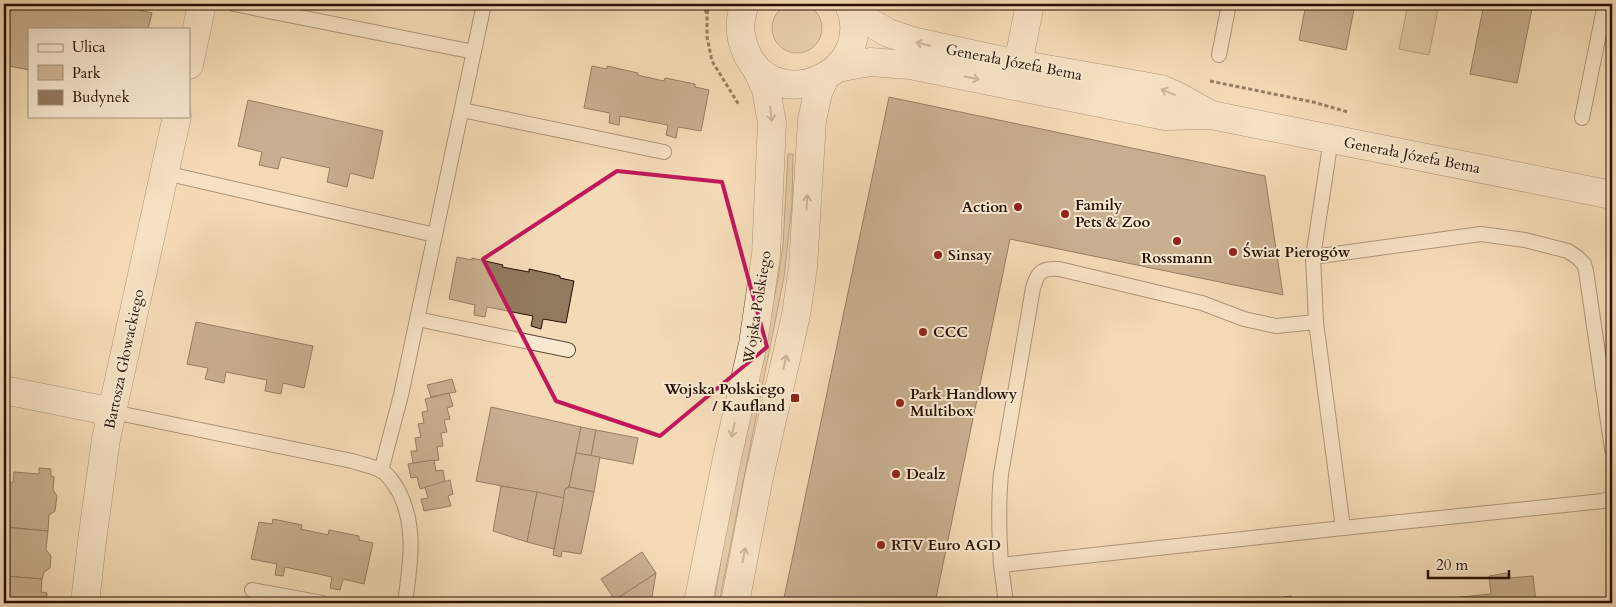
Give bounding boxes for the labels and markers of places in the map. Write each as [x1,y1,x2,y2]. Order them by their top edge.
place label: Family Pets & Zoo [1075,195,1150,232]
place label: Action [962,197,1008,217]
marker: Action [1012,201,1024,213]
marker: Family Pets & Zoo [1059,208,1071,220]
marker: Rossmann [1171,235,1183,247]
place label: Świat Pierogów [1243,242,1351,262]
place label: Sinsay [948,245,992,265]
marker: Świat Pierogów [1227,246,1239,258]
place label: Rossmann [1141,248,1213,268]
marker: Sinsay [932,249,944,261]
place label: CCC [933,322,968,342]
marker: CCC [917,326,929,338]
place label: Wojska Polskiego / Kaufland [663,379,785,416]
place label: Park Handlowy Multibox [910,384,1018,421]
marker: Wojska Polskiego / Kaufland [789,392,801,404]
marker: Park Handlowy Multibox [894,397,906,409]
place label: Dealz [906,464,946,484]
marker: Dealz [890,468,902,480]
place label: RTV Euro AGD [891,535,1001,555]
marker: RTV Euro AGD [875,539,887,551]

